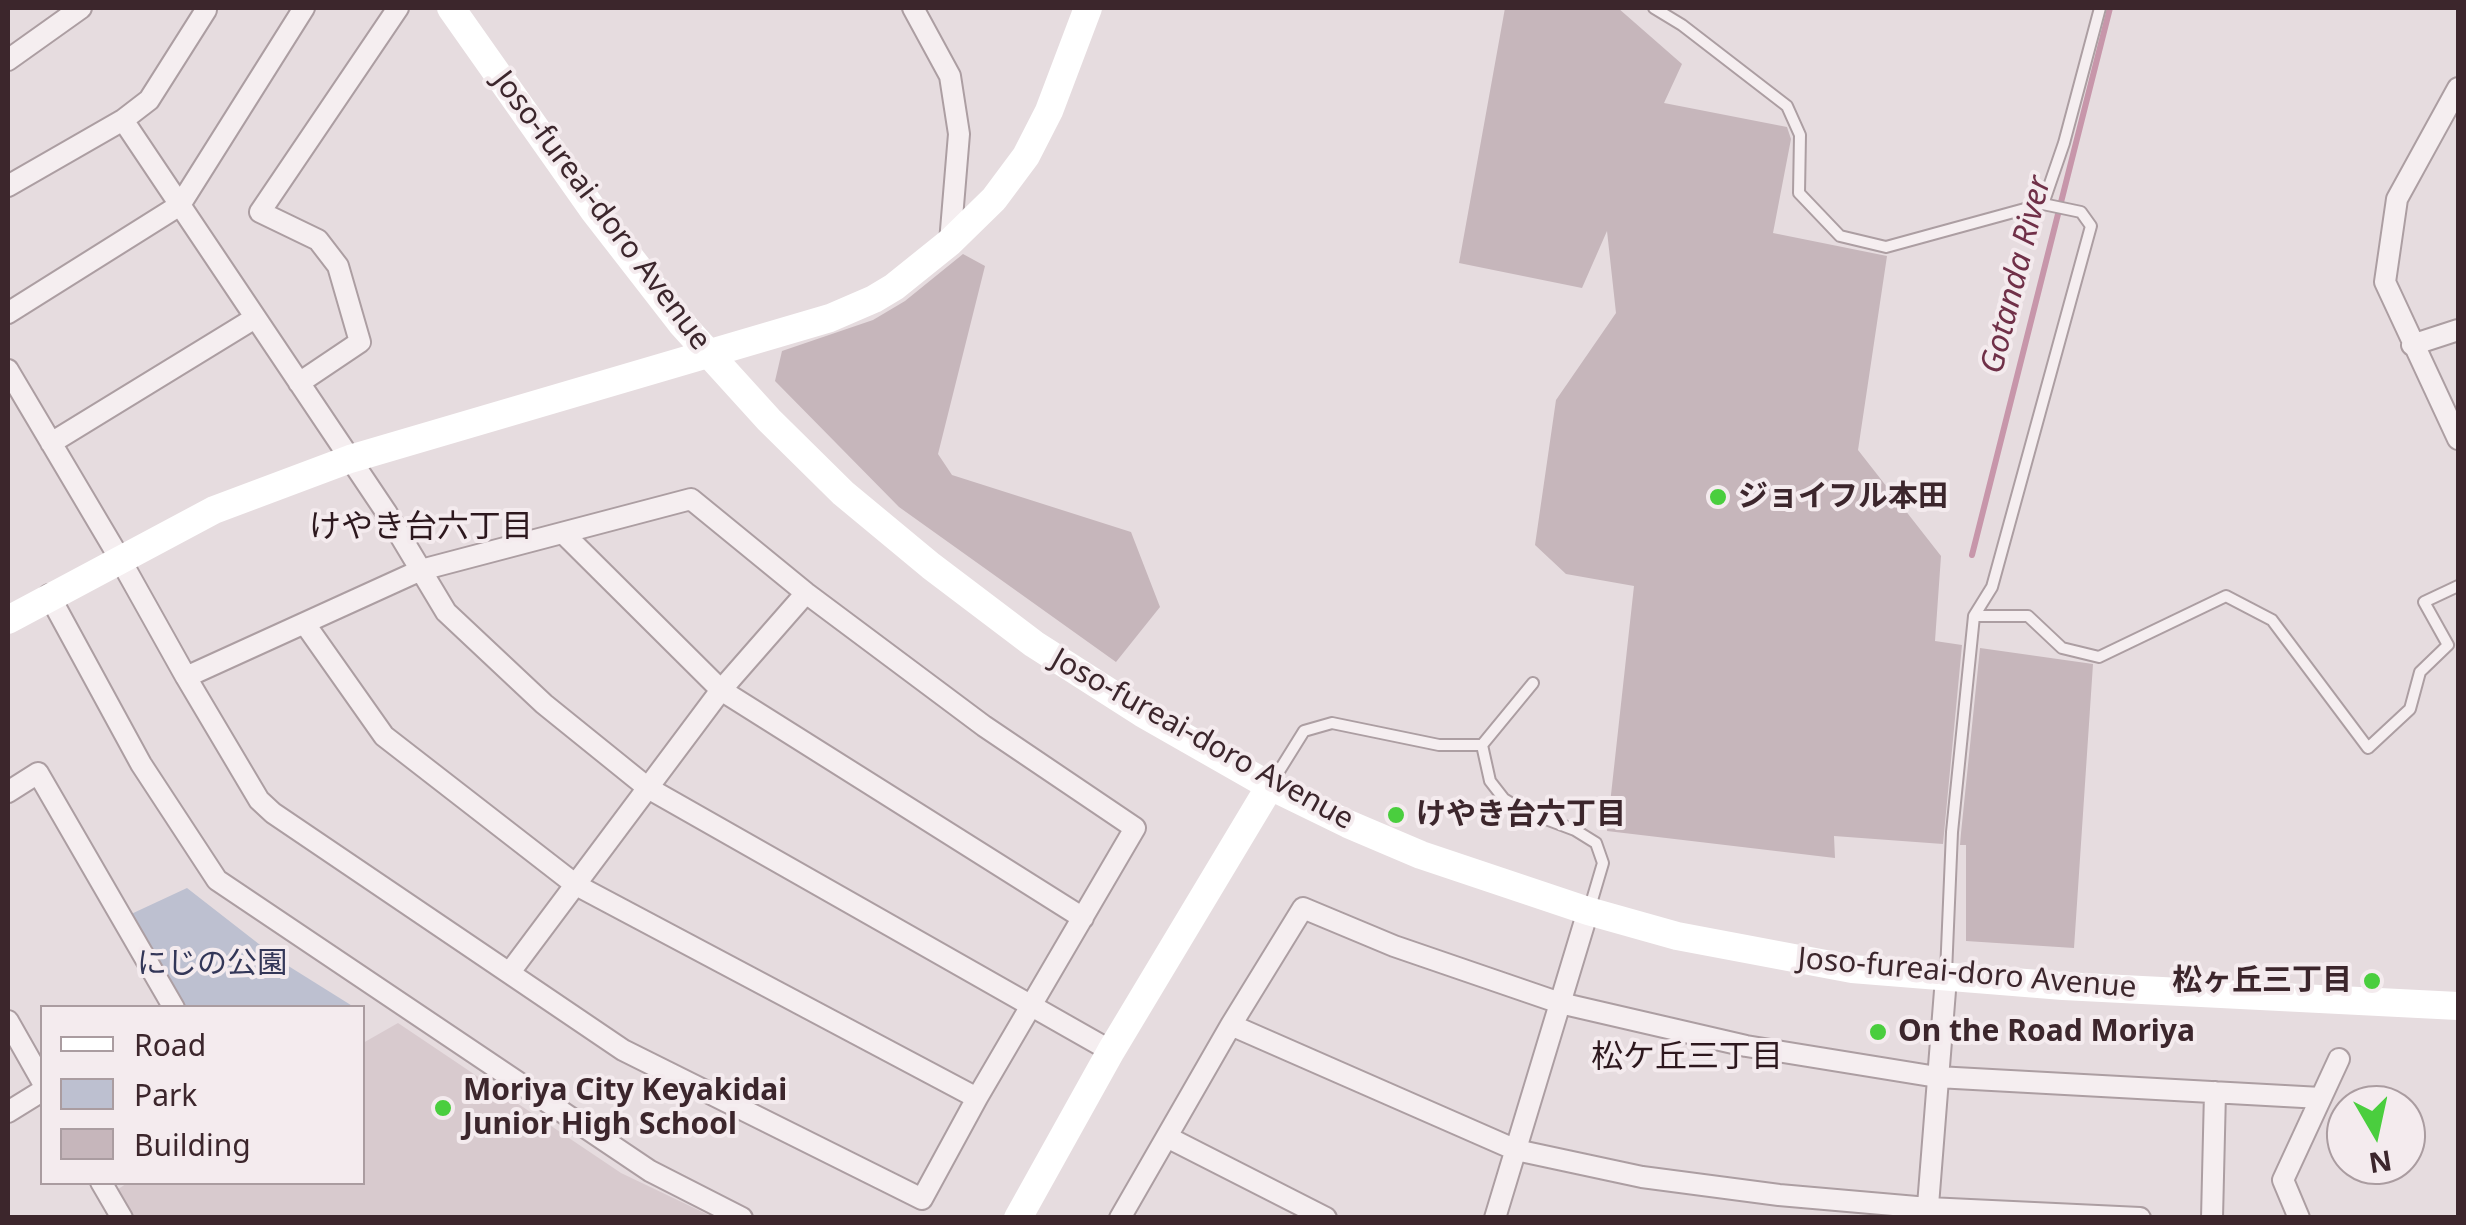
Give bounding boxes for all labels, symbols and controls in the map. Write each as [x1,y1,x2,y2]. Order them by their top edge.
street label: Joso-fureai-doro Avenue [484,64,718,358]
water label: Gotanda River [1974,172,2060,378]
place label: ジョイフル本田 [1738,479,1948,515]
marker: ジョイフル本田 [1707,486,1729,508]
district label: けやき台六丁目 [309,509,533,547]
street label: Joso-fureai-doro Avenue [1045,642,1359,838]
place label: けやき台六丁目 [1416,797,1626,833]
marker: けやき台六丁目 [1385,804,1407,826]
street label: Joso-fureai-doro Avenue [1796,941,2138,1007]
park label: にじの公園 [137,946,287,982]
place label: 松ヶ丘三丁目 [2172,963,2352,999]
marker: 松ヶ丘三丁目 [2361,970,2383,992]
legend [40,1005,365,1185]
place label: On the Road Moriya [1898,1014,2195,1050]
marker: On the Road Moriya [1867,1021,1889,1043]
text: Road [134,1024,206,1065]
district label: 松ケ丘三丁目 [1591,1039,1783,1077]
place label: Moriya City Keyakidai Junior High School [463,1073,787,1144]
text: Park [134,1074,197,1115]
north arrow [2326,1085,2426,1185]
marker: Moriya City Keyakidai Junior High School [432,1097,454,1119]
text: Building [134,1124,251,1165]
text: N [2366,1142,2395,1183]

